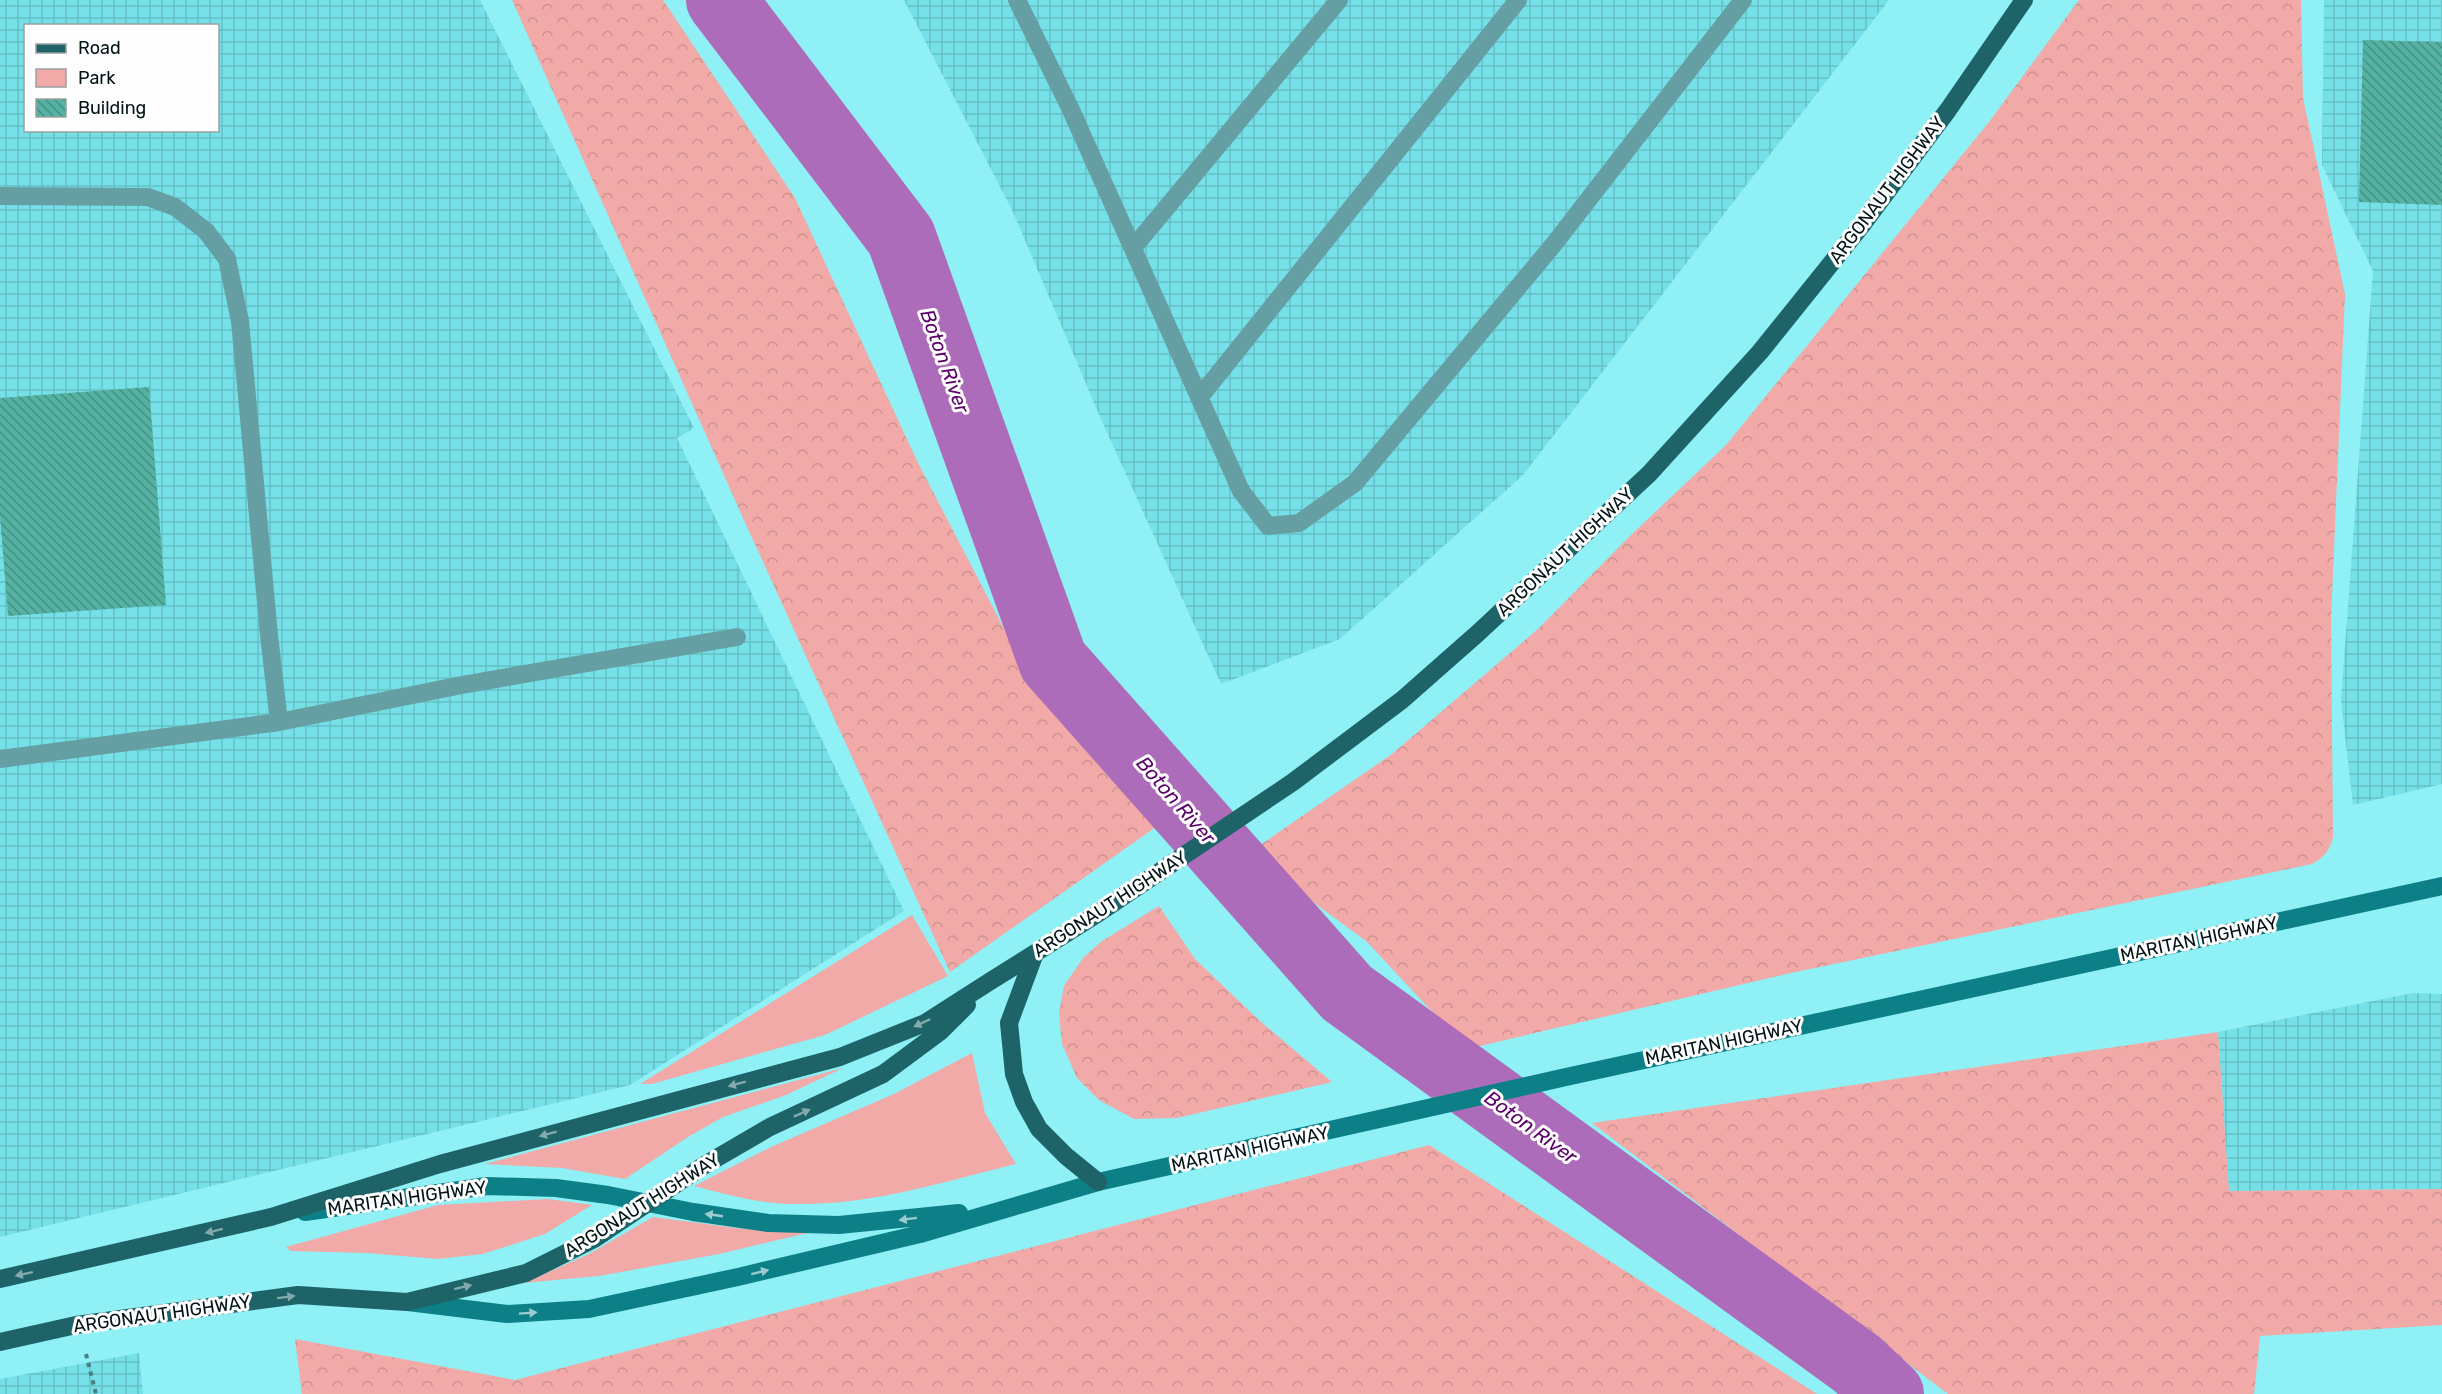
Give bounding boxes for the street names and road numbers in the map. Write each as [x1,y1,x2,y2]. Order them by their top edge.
street label: ARGONAUT HIGHWAY [1824,112,1950,268]
street label: ARGONAUT HIGHWAY [1492,483,1638,621]
street label: ARGONAUT HIGHWAY [1029,846,1191,962]
street label: MARITAN HIGHWAY [2118,911,2280,966]
street label: MARITAN HIGHWAY [1643,1014,1805,1069]
street label: MARITAN HIGHWAY [1169,1121,1331,1176]
street label: ARGONAUT HIGHWAY [560,1148,724,1262]
street label: MARITAN HIGHWAY [326,1176,488,1220]
street label: ARGONAUT HIGHWAY [72,1291,252,1337]

